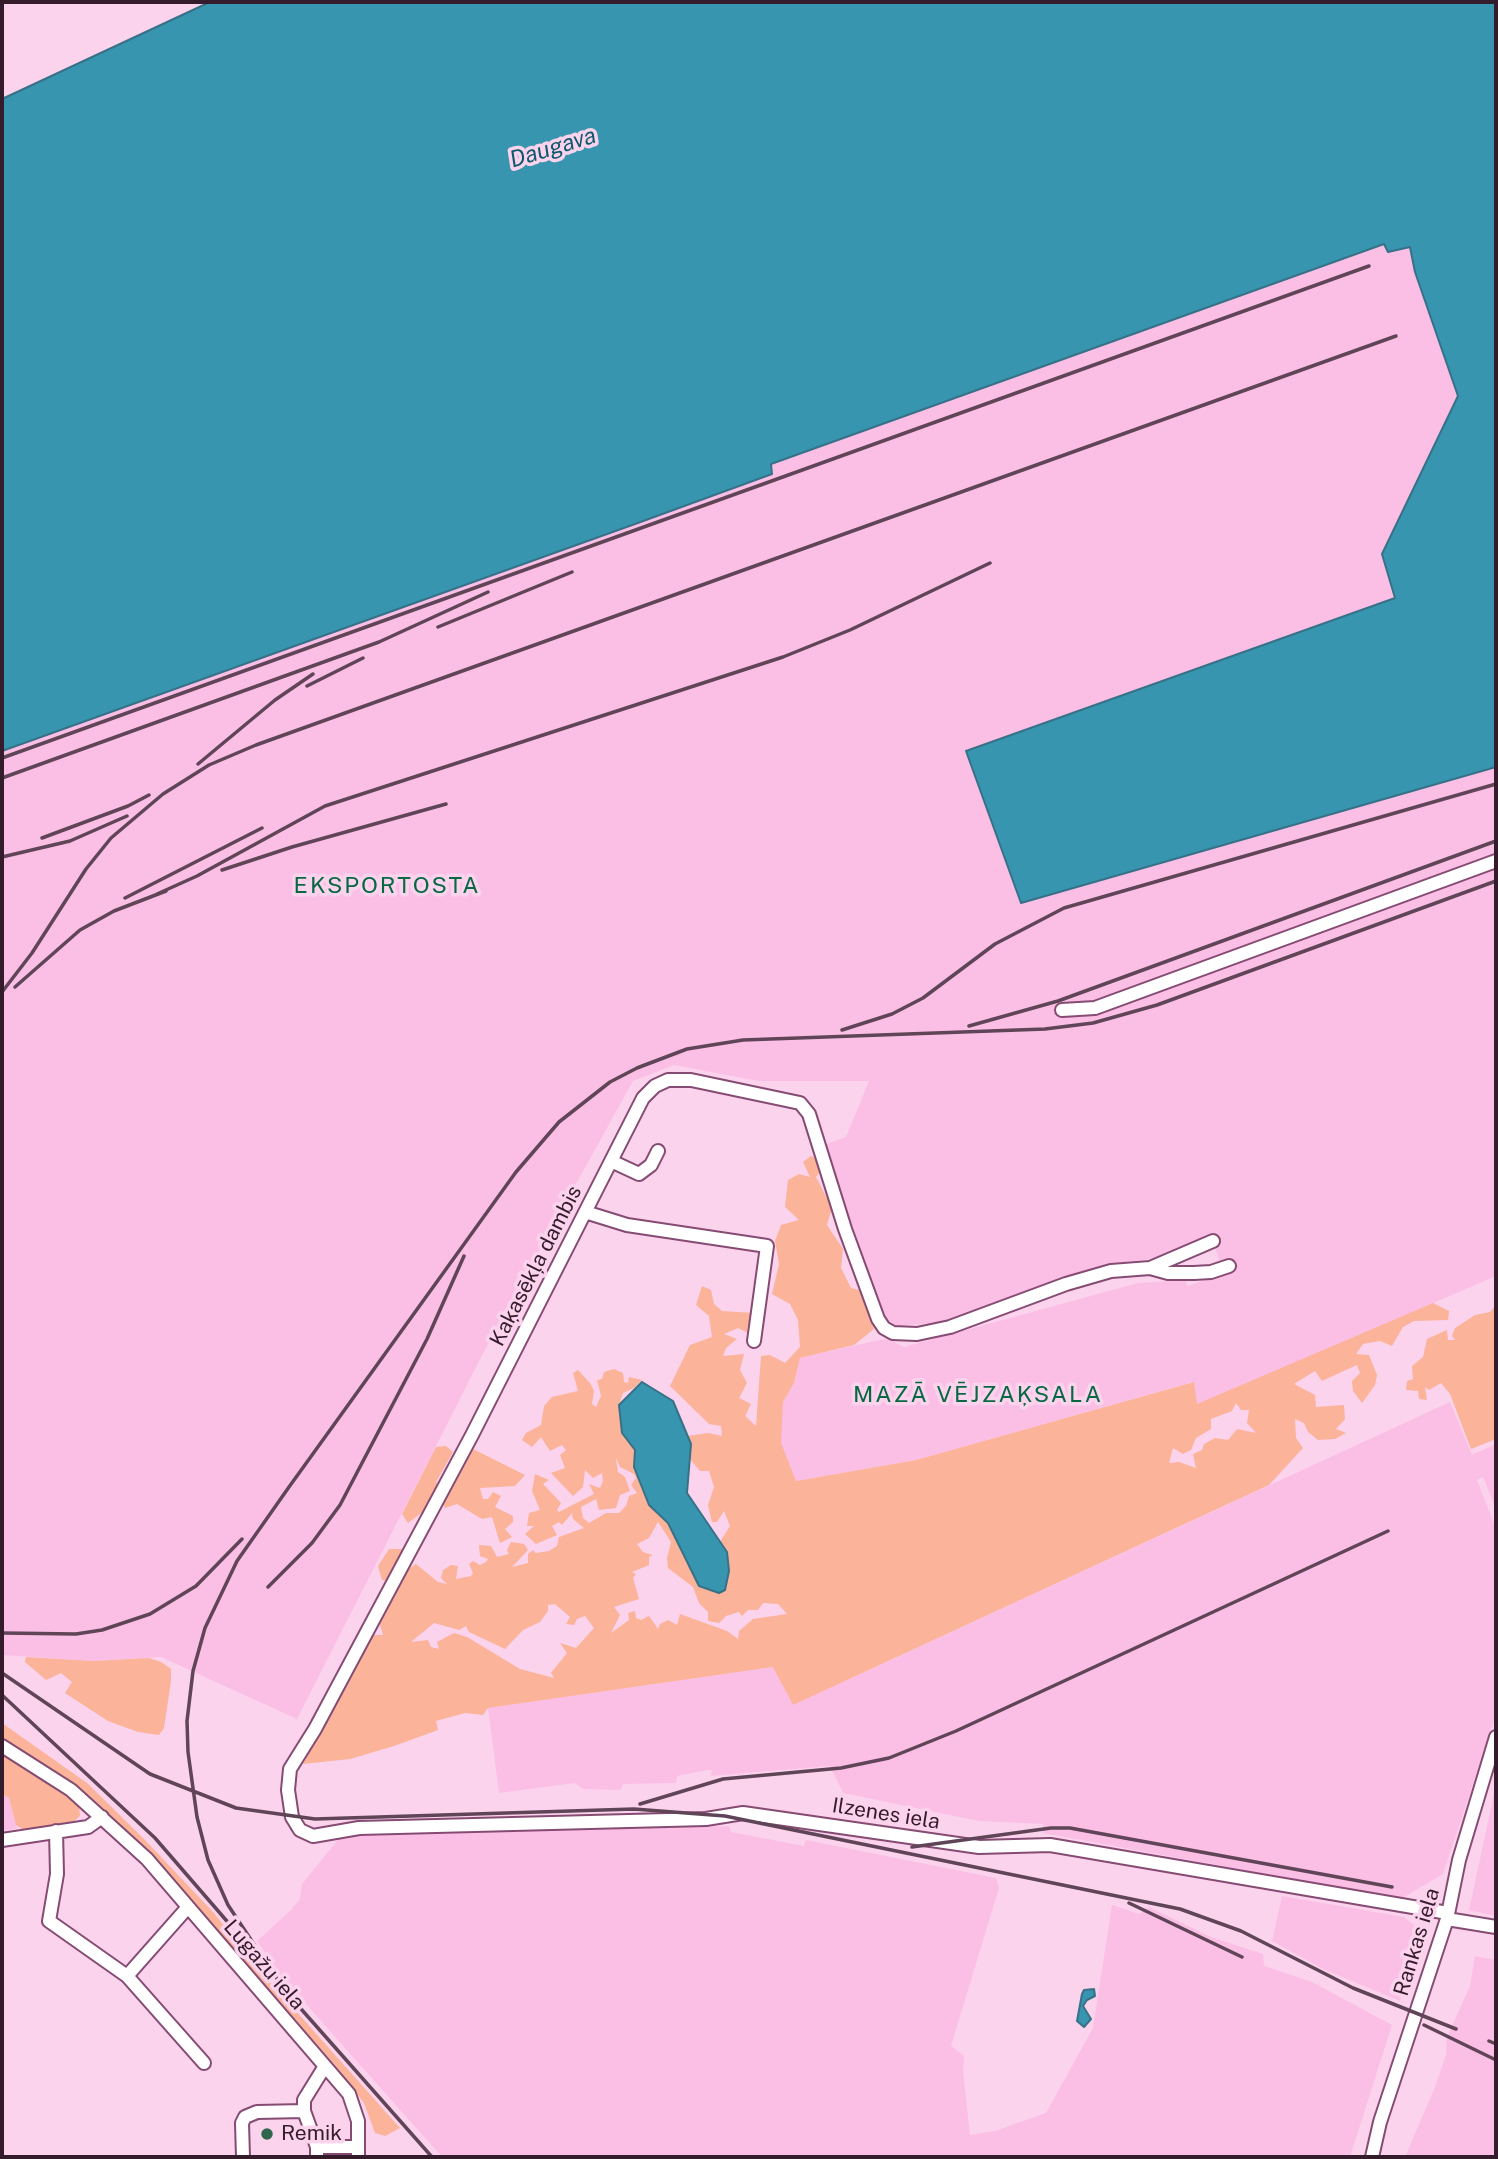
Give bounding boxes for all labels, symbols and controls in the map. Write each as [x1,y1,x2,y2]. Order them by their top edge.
water label: Daugava [507,122,599,174]
district label: EKSPORTOSTA [295,872,479,900]
street label: Kaķasēkļa dambis [485,1182,587,1350]
district label: MAZĀ VĒJZAĶSALA [855,1381,1101,1409]
street label: Ilzenes iela [830,1793,942,1835]
street label: Rankas iela [1389,1885,1445,1999]
street label: Lugažu iela [218,1915,310,2015]
place label: Remik [281,2121,342,2147]
marker: Remik [259,2126,275,2142]

